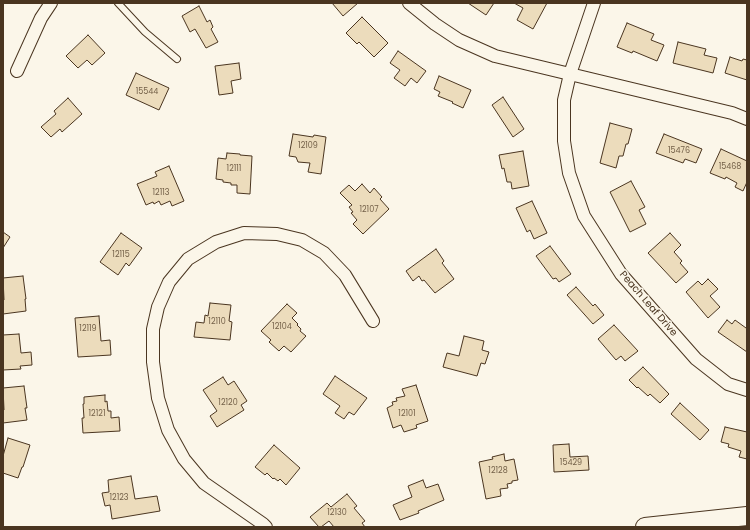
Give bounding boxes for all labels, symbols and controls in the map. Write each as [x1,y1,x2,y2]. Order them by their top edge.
house number: 15544 [136,87,158,97]
house number: 12109 [298,141,318,151]
house number: 15476 [668,146,690,156]
house number: 15468 [719,162,741,172]
house number: 12111 [227,164,241,174]
house number: 12113 [153,188,169,198]
house number: 12107 [359,205,379,215]
house number: 12115 [112,250,130,260]
street label: Peach Leaf Drive [617,269,679,339]
house number: 12110 [208,317,226,327]
house number: 12104 [272,322,292,332]
house number: 12119 [79,324,97,334]
house number: 12120 [218,398,238,408]
house number: 12121 [89,409,105,419]
house number: 12101 [398,409,416,419]
house number: 15429 [560,458,582,468]
house number: 12128 [488,466,508,476]
house number: 12123 [109,493,129,503]
house number: 12130 [327,508,347,518]

